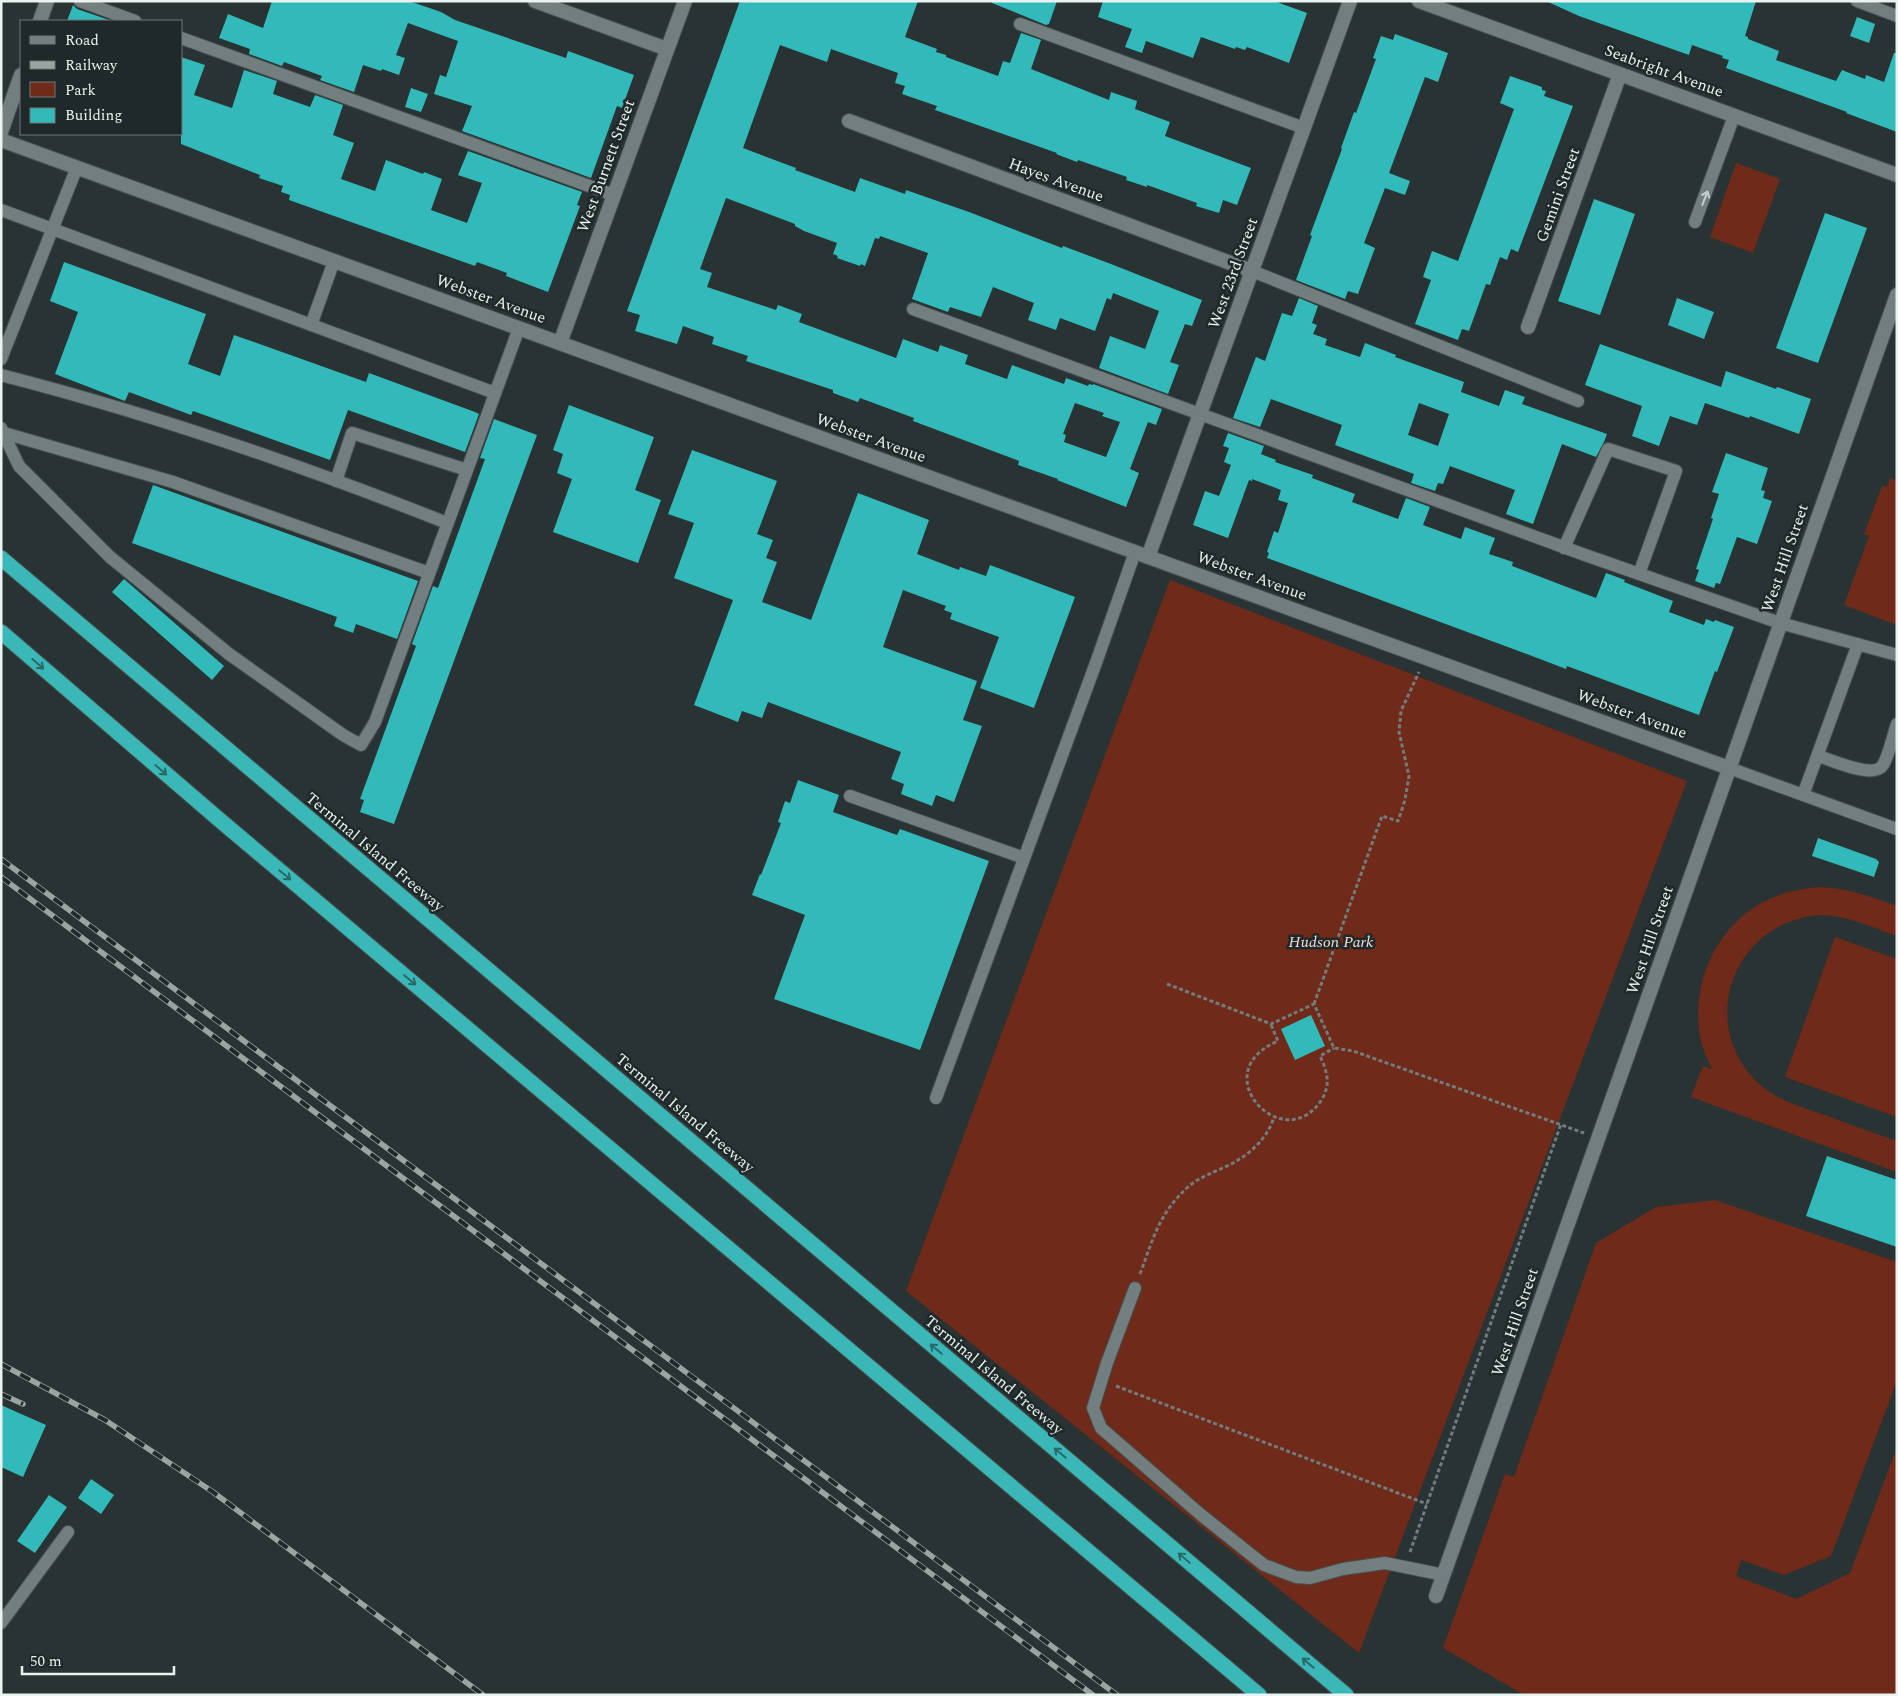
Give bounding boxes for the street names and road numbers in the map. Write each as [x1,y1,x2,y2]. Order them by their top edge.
street label: Seabright Avenue [1601,38,1727,104]
street label: West Burnett Street [571,96,641,236]
street label: Gemini Street [1530,144,1586,246]
street label: Hayes Avenue [1005,152,1107,208]
street label: West 23rd Street [1202,214,1264,332]
street label: Webster Avenue [433,268,549,330]
street label: Webster Avenue [813,407,929,469]
street label: West Hill Street [1755,500,1815,615]
street label: Webster Avenue [1194,545,1310,607]
street label: Webster Avenue [1574,683,1690,745]
street label: Terminal Island Freeway [300,787,451,918]
street label: West Hill Street [1620,882,1680,997]
street label: Terminal Island Freeway [610,1048,761,1179]
street label: West Hill Street [1485,1264,1545,1379]
street label: Terminal Island Freeway [919,1310,1070,1441]

